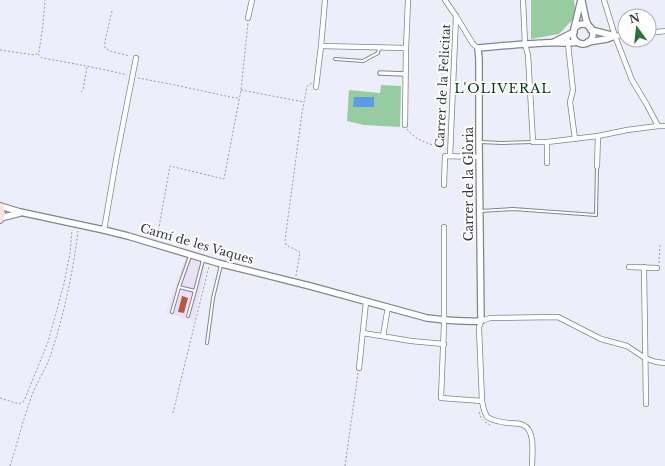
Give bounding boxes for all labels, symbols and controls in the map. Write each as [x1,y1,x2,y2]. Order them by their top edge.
north arrow [617,8,657,48]
text: N [628,10,642,26]
street label: Carrer de la Felicitat [432,23,453,148]
district label: L'OLIVERAL [454,80,552,97]
street label: Carrer de la Glòria [461,127,476,241]
street label: Camí de les Vaques [139,220,256,267]

